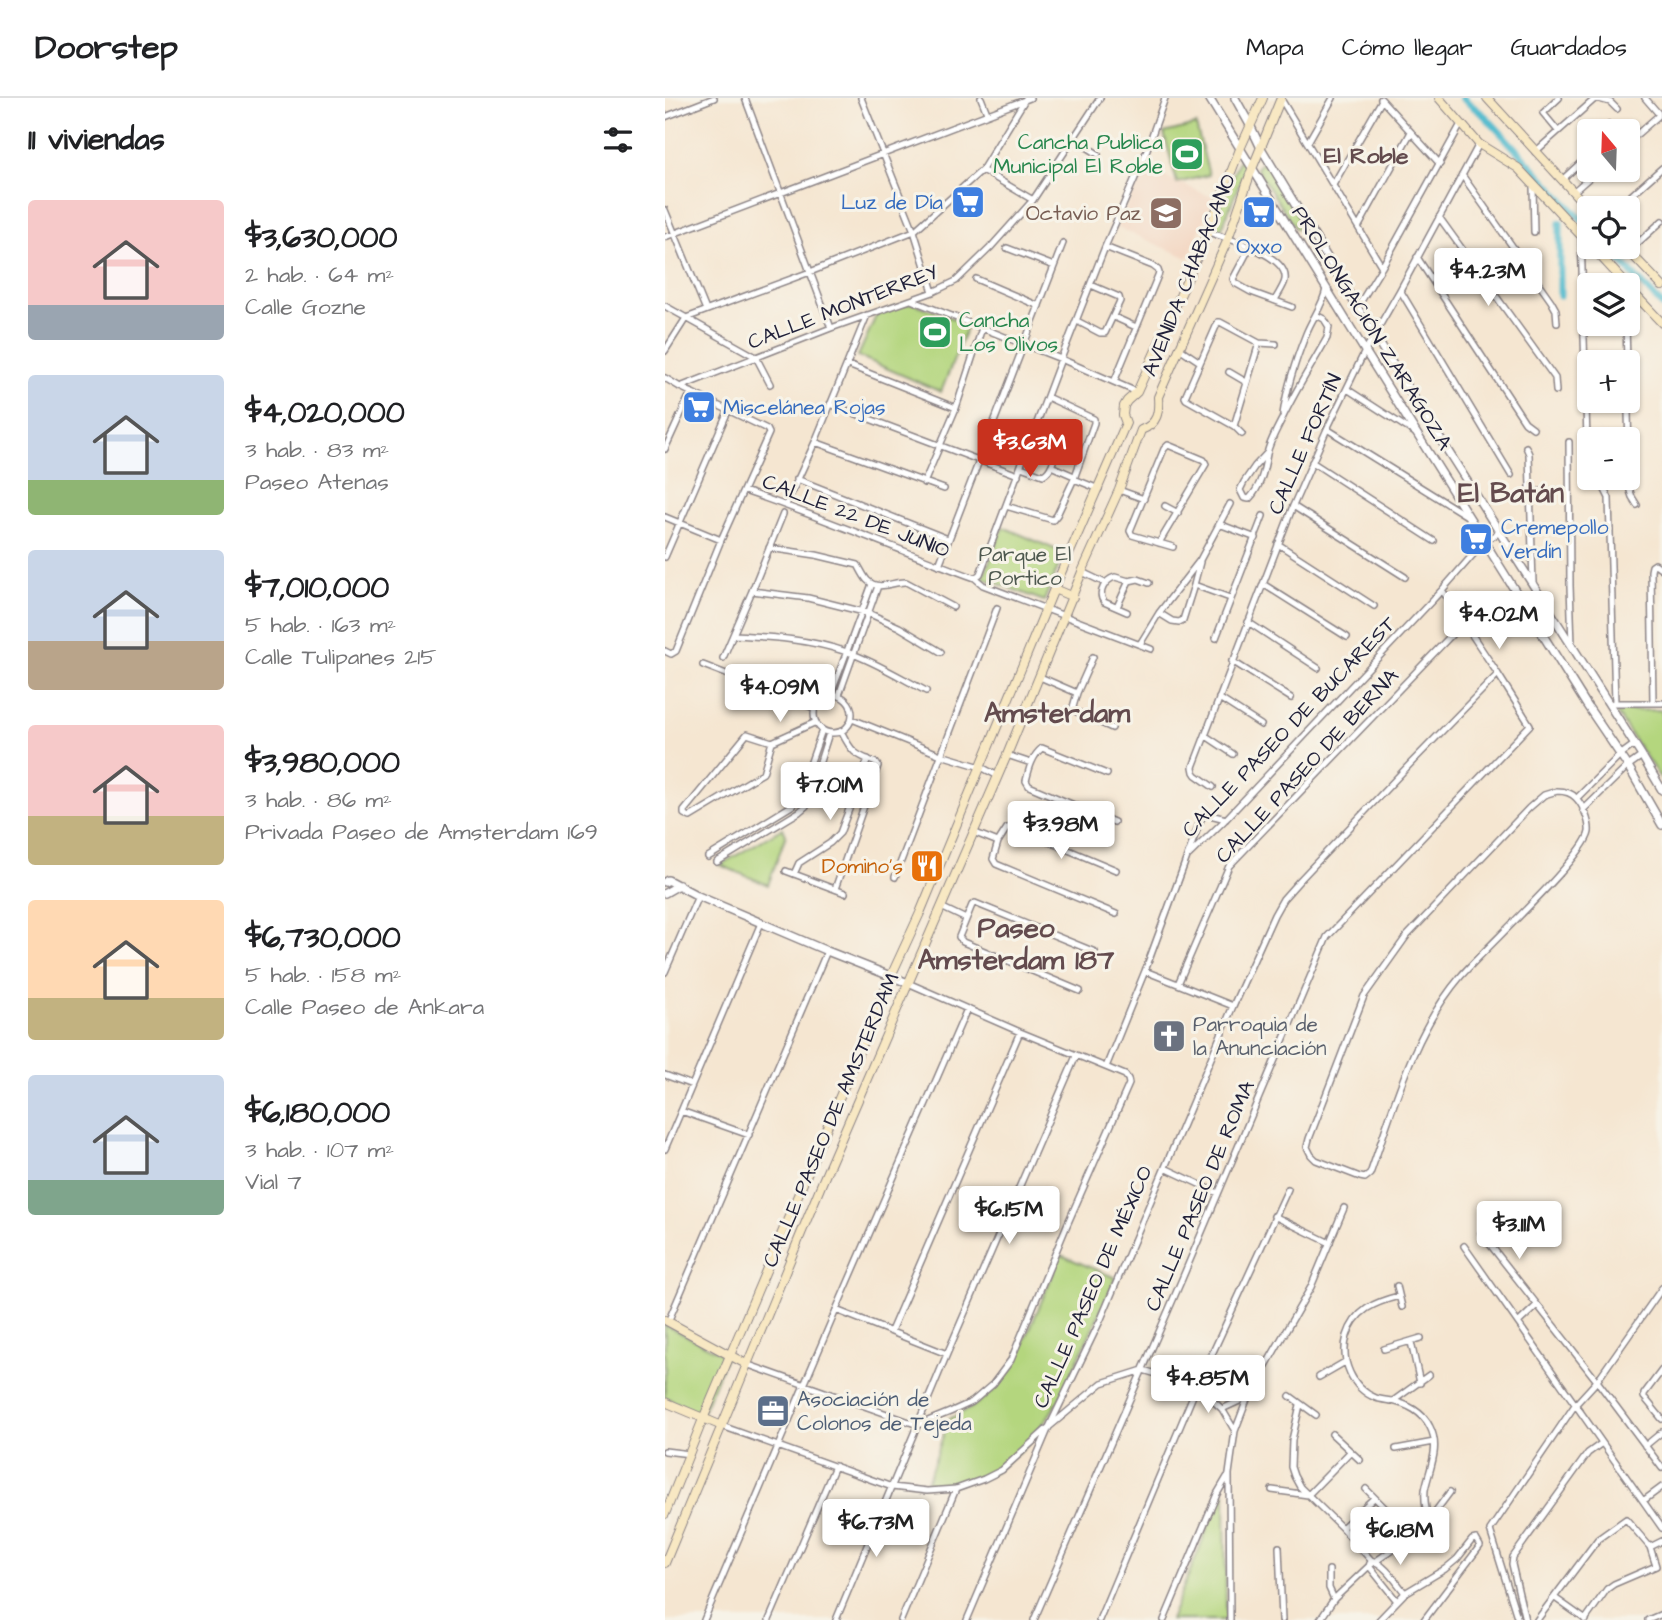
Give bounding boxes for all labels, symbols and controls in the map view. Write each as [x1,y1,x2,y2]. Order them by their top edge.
text: Doorstep [35,25,178,71]
text: Mapa [1246,31,1304,65]
text: Cómo llegar [1342,31,1472,65]
text: Guardados [1510,31,1627,65]
text: 11 viviendas [28,119,165,161]
north arrow [1577,119,1640,182]
map controls [1577,119,1640,490]
icon: filters [599,121,637,159]
place label: Cancha Publica Municipal El Roble [993,128,1163,182]
sports icon: Cancha Publica Municipal El Roble [1168,135,1206,173]
district label: El Roble [1324,140,1409,172]
street label: AVENIDA CHABACANO [1135,169,1243,381]
supermarket icon: Luz de Día [949,183,987,221]
place label: Luz de Día [841,188,943,217]
supermarket icon: Oxxo [1240,193,1278,231]
school or university icon: Octavio Paz [1147,194,1185,232]
button: locate [1577,196,1640,259]
place label: Octavio Paz [1026,199,1142,228]
street label: PROLONGACIÓN ZARAGOZA [1285,200,1460,456]
text: $3,630,000 [245,217,397,259]
icon: home [84,228,168,312]
place label: Oxxo [1236,232,1282,261]
pin: $4.23M [1431,248,1545,308]
text: $4.23M [1450,255,1526,287]
street label: CALLE MONTERREY [744,257,942,357]
text: 2 hab. · 64 m² [245,259,394,291]
button: layers [1577,273,1640,336]
text: Calle Gozne [245,291,366,323]
place label: Cancha Los Olivos [959,306,1058,359]
sports icon: Cancha Los Olivos [916,313,954,351]
button: + [1577,350,1640,413]
street label: CALLE FORTÍN [1261,369,1349,519]
supermarket icon: Miscelánea Rojas [680,388,718,426]
text: $4,020,000 [245,392,405,434]
place label: Miscelánea Rojas [723,393,885,422]
icon: home [84,403,168,487]
pin: $3.63M [973,420,1087,479]
text: $3.63M [994,426,1066,458]
button: − [1577,427,1640,490]
text: 3 hab. · 83 m² [245,434,389,466]
text: Paseo Atenas [245,466,389,498]
street label: CALLE 22 DE JUNIO [758,467,954,565]
district label: El Batán [1458,474,1564,513]
place label: Cremepollo Verdín [1501,513,1609,566]
supermarket icon: Cremepollo Verdín [1457,520,1495,558]
park label: Parque El Portico [979,540,1071,593]
text: $7,010,000 [245,567,389,609]
icon: home [84,578,168,662]
pin: $4.02M [1442,592,1556,651]
text: $4.02M [1460,598,1538,630]
text: 5 hab. · 163 m² [245,609,396,641]
street label: CALLE PASEO DE BUCAREST [1175,609,1403,844]
text: Calle Tulipanes 215 [245,641,437,673]
street label: CALLE PASEO DE BERNA [1209,662,1406,870]
pin: $4.09M [723,664,837,724]
text: $4.09M [741,671,819,703]
district label: Amsterdam [984,694,1131,733]
text: $3,980,000 [245,742,400,784]
icon: home [84,753,168,837]
pin: $7.01M [773,762,887,822]
text: $7.01M [797,769,863,801]
text: 3 hab. · 86 m² [245,784,392,816]
pin: $3.98M [1004,802,1118,861]
text: $3.98M [1024,808,1098,840]
text: Privada Paseo de Amsterdam 169 [245,816,598,848]
restaurant icon: Domino's [908,847,946,885]
place label: Domino's [822,852,903,881]
district label: Paseo Amsterdam 187 [918,909,1115,980]
text: $6,730,000 [245,917,401,959]
icon: home [84,928,168,1012]
text: 5 hab. · 158 m² [245,959,401,991]
street label: CALLE PASEO DE AMSTERDAM [756,968,906,1272]
text: Calle Paseo de Ankara [245,991,484,1023]
place label: Parroquia de la Anunciación [1193,1010,1326,1063]
church icon: Parroquia de la Anunciación [1150,1017,1188,1055]
street label: CALLE PASEO DE ROMA [1138,1076,1262,1316]
text: $6,180,000 [245,1092,390,1134]
icon: home [84,1103,168,1187]
text: 3 hab. · 107 m² [245,1134,394,1166]
street label: CALLE PASEO DE MÉXICO [1026,1161,1160,1413]
text: Vial 7 [245,1166,302,1198]
pin: $6.15M [952,1186,1066,1246]
text: $6.15M [975,1193,1043,1225]
pin: $3.11M [1462,1202,1576,1261]
text: $3.11M [1493,1208,1545,1240]
pin: $4.85M [1151,1356,1265,1415]
text: $4.85M [1167,1362,1249,1394]
place label: Asociación de Colonos de Tejeda [797,1385,972,1438]
office icon: Asociación de Colonos de Tejeda [754,1392,792,1430]
pin: $6.73M [819,1500,933,1559]
text: $6.73M [838,1506,914,1538]
pin: $6.18M [1343,1508,1457,1567]
text: $6.18M [1366,1514,1434,1546]

